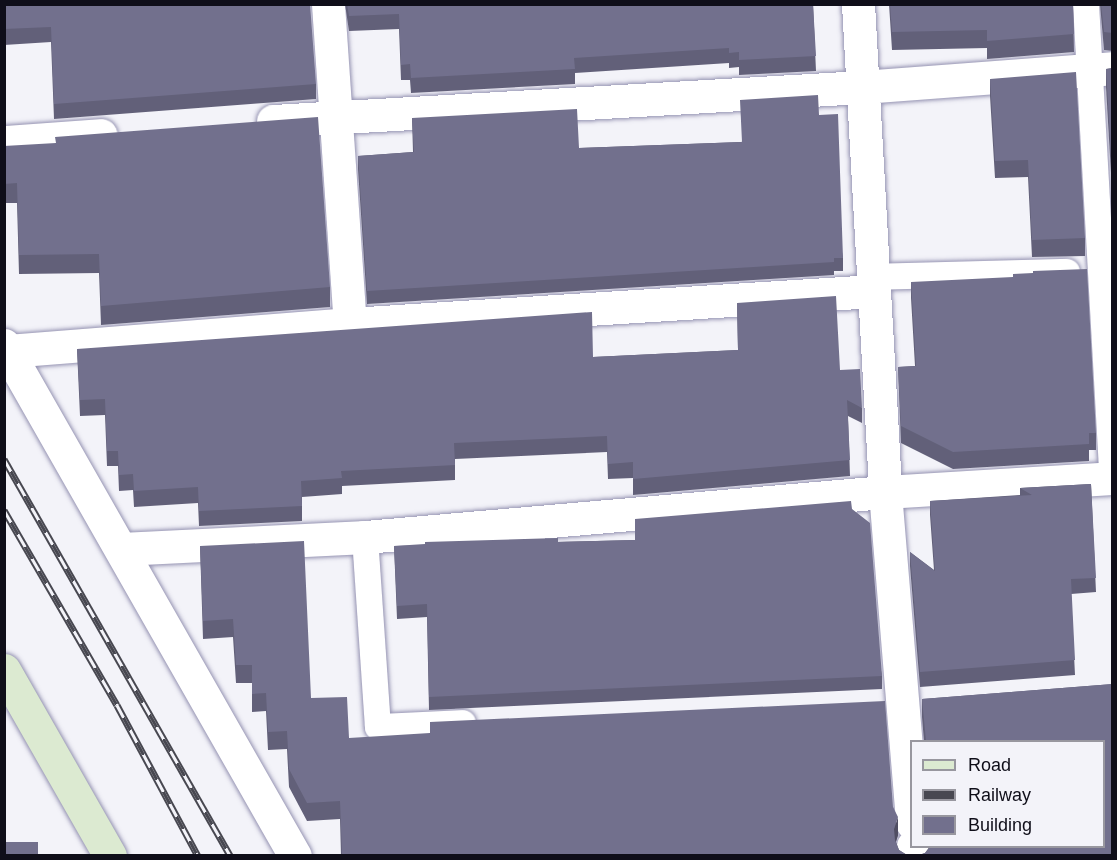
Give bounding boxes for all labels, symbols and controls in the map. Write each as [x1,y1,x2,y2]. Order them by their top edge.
legend [910,740,1105,848]
text: Road [968,755,1011,775]
text: Railway [968,785,1031,805]
text: Building [968,815,1032,835]

